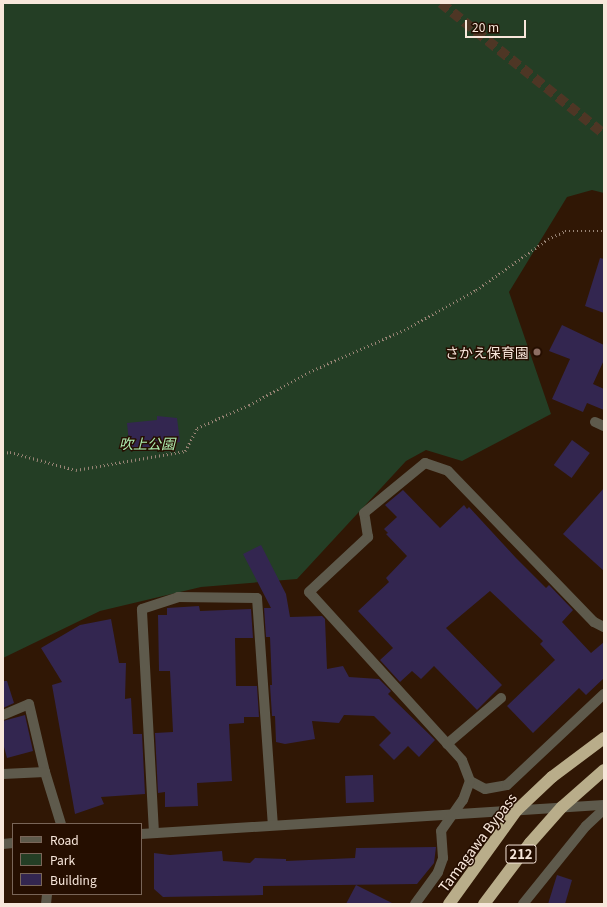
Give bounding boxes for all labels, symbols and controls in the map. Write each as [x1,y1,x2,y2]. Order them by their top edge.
scale bar [467,12,528,38]
text: 20 m [472,18,499,35]
place label: さかえ保育園 [445,344,529,360]
marker: さかえ保育園 [532,347,542,357]
park label: 吹上公園 [119,435,175,451]
street label: Tamagawa Bypass [434,789,520,895]
legend [12,823,142,895]
text: Road [50,831,79,848]
road number: 212 [505,843,537,865]
text: Park [50,851,75,868]
text: Building [50,871,97,888]

